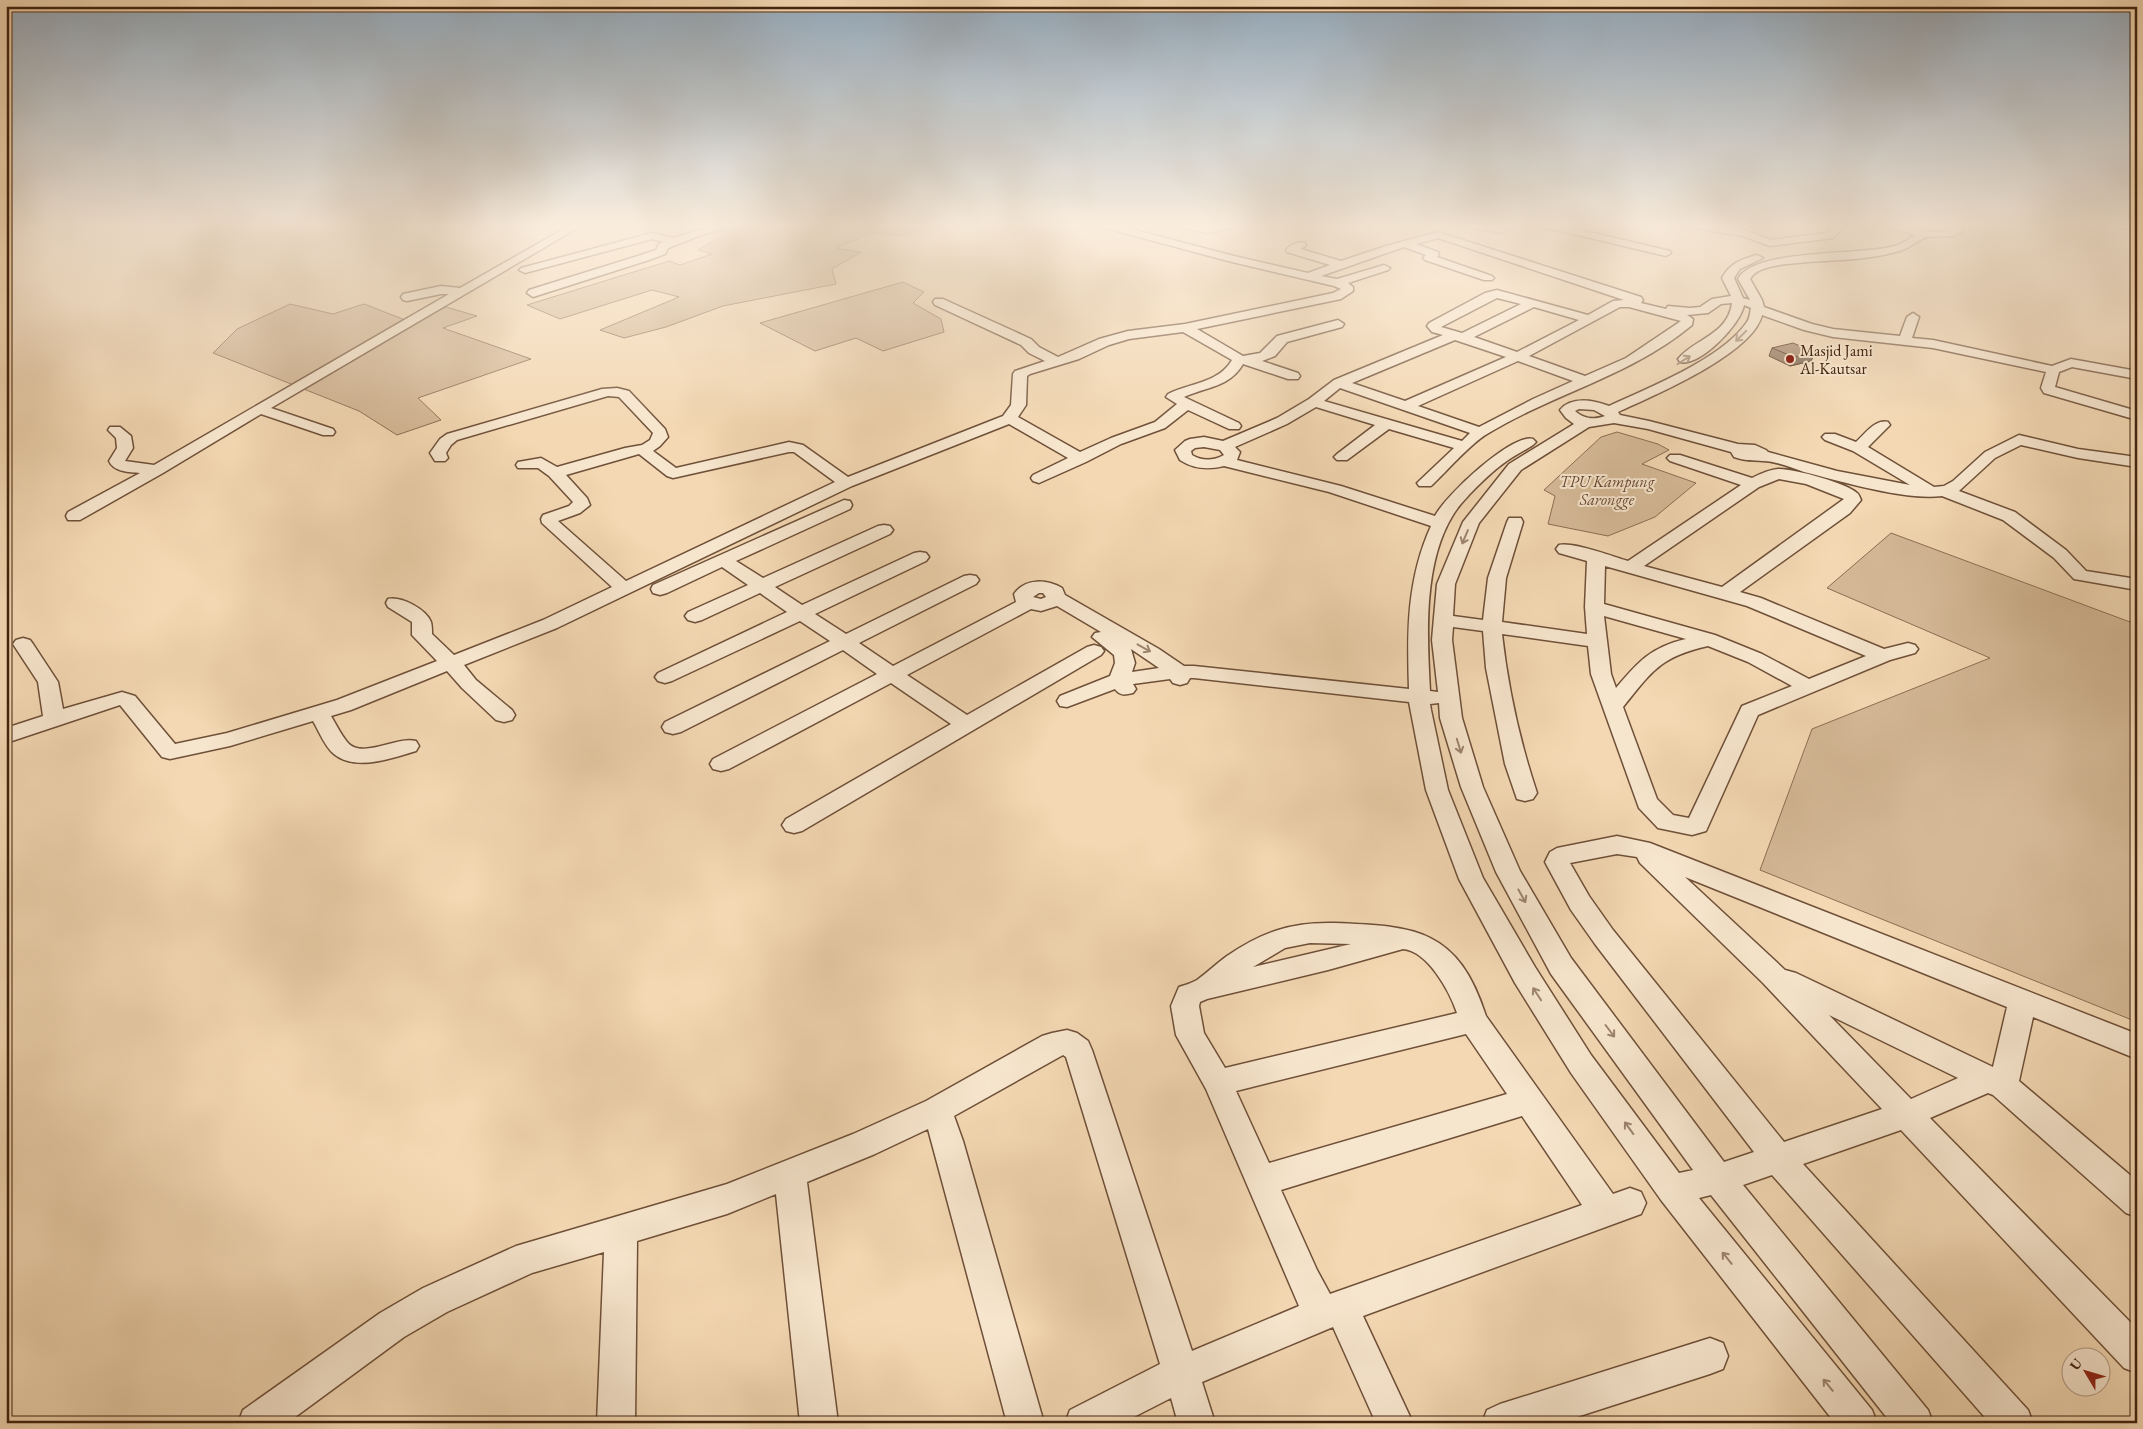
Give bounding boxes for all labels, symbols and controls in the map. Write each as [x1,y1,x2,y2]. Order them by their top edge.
one-way arrow [1735,330,1747,342]
place label: Masjid Jami Al-Kautsar [1799,340,1873,379]
marker: Masjid Jami Al-Kautsar [1784,353,1796,365]
one-way arrow [1676,355,1690,365]
park label: TPU Kampung Sarongge [1560,471,1656,510]
one-way arrow [1460,529,1470,544]
one-way arrow [1136,644,1151,654]
one-way arrow [1455,738,1465,754]
one-way arrow [1517,888,1527,902]
one-way arrow [1532,988,1542,1002]
one-way arrow [1605,1024,1615,1038]
one-way arrow [1623,1122,1634,1136]
one-way arrow [1722,1251,1733,1264]
north arrow [2060,1346,2110,1396]
text: U [2065,1354,2086,1374]
one-way arrow [1823,1378,1834,1391]

